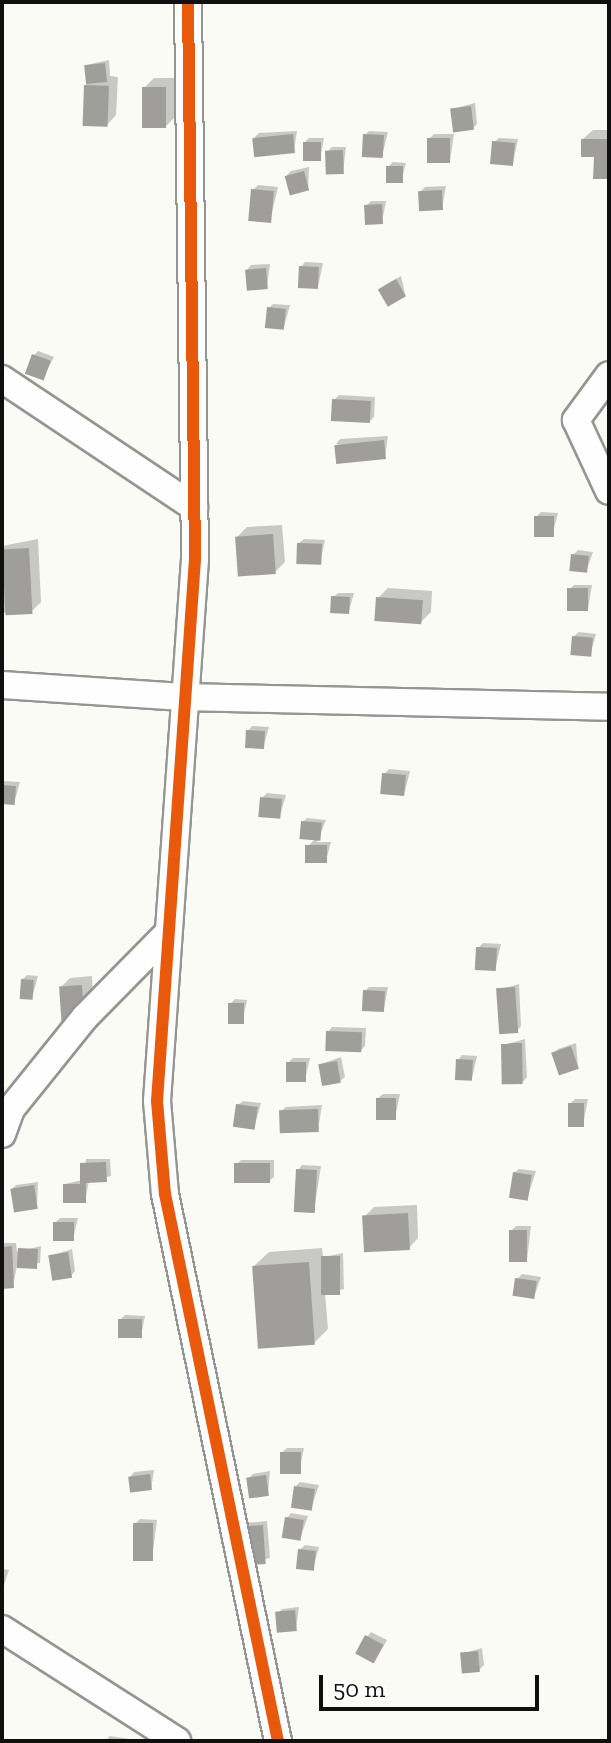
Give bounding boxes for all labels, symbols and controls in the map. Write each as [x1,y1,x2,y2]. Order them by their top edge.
scale bar [323,1659,543,1709]
text: 50 m [333,1674,385,1703]

